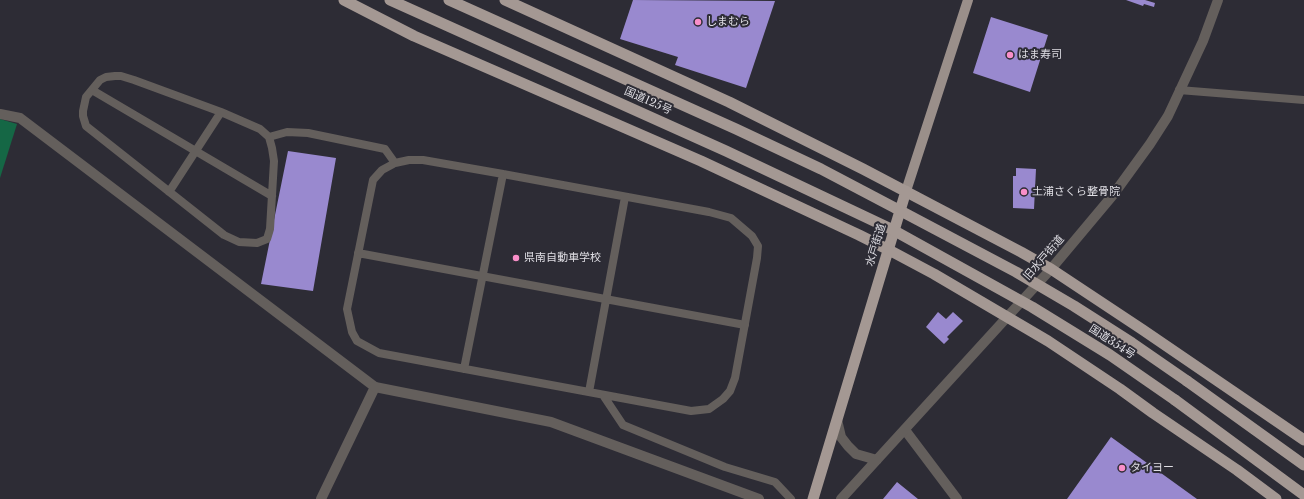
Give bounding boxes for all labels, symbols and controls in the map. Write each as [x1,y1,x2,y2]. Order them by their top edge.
place label: しまむら [706,15,750,29]
marker: しまむら [693,17,703,27]
place label: はま寿司 [1018,48,1062,62]
marker: はま寿司 [1005,50,1015,60]
street label: 国道125号 [622,85,674,117]
place label: 土浦さくら整骨院 [1032,185,1120,199]
marker: 土浦さくら整骨院 [1019,187,1029,197]
street label: 水戸街道 [863,222,889,268]
street label: 旧水戸街道 [1021,233,1067,283]
place label: 県南自動車学校 [524,251,601,265]
marker: 県南自動車学校 [511,253,521,263]
street label: 国道354号 [1086,322,1138,362]
place label: タイヨー [1130,461,1174,475]
marker: タイヨー [1117,463,1127,473]

